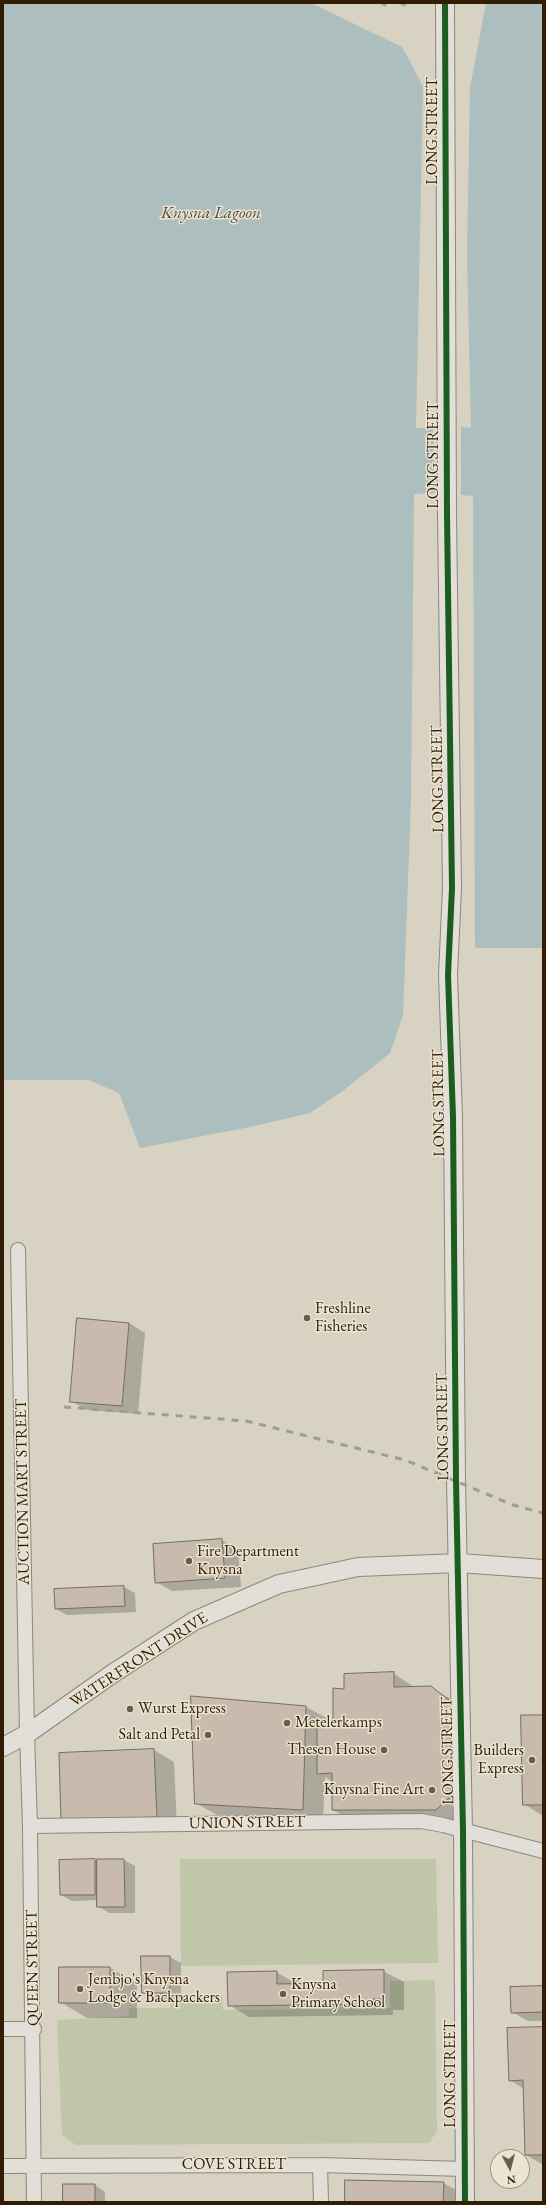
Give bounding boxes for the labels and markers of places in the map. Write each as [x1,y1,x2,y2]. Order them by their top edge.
place label: Freshline Fisheries [315,1299,371,1337]
marker: Freshline Fisheries [302,1313,312,1323]
place label: Fire Department Knysna [197,1542,299,1580]
marker: Fire Department Knysna [184,1556,194,1566]
place label: Wurst Express [138,1699,226,1719]
marker: Wurst Express [125,1704,135,1714]
place label: Metelerkamps [295,1713,382,1733]
marker: Metelerkamps [282,1718,292,1728]
place label: Salt and Petal [118,1725,200,1745]
marker: Salt and Petal [203,1730,213,1740]
place label: Thesen House [287,1740,376,1760]
place label: Builders Express [474,1741,524,1779]
marker: Thesen House [379,1745,389,1755]
marker: Builders Express [527,1755,537,1765]
place label: Knysna Fine Art [324,1780,424,1800]
marker: Knysna Fine Art [427,1785,437,1795]
place label: Jembjo's Knysna Lodge & Backpackers [88,1970,220,2008]
place label: Knysna Primary School [291,1975,385,2013]
marker: Jembjo's Knysna Lodge & Backpackers [75,1984,85,1994]
marker: Knysna Primary School [278,1989,288,1999]

